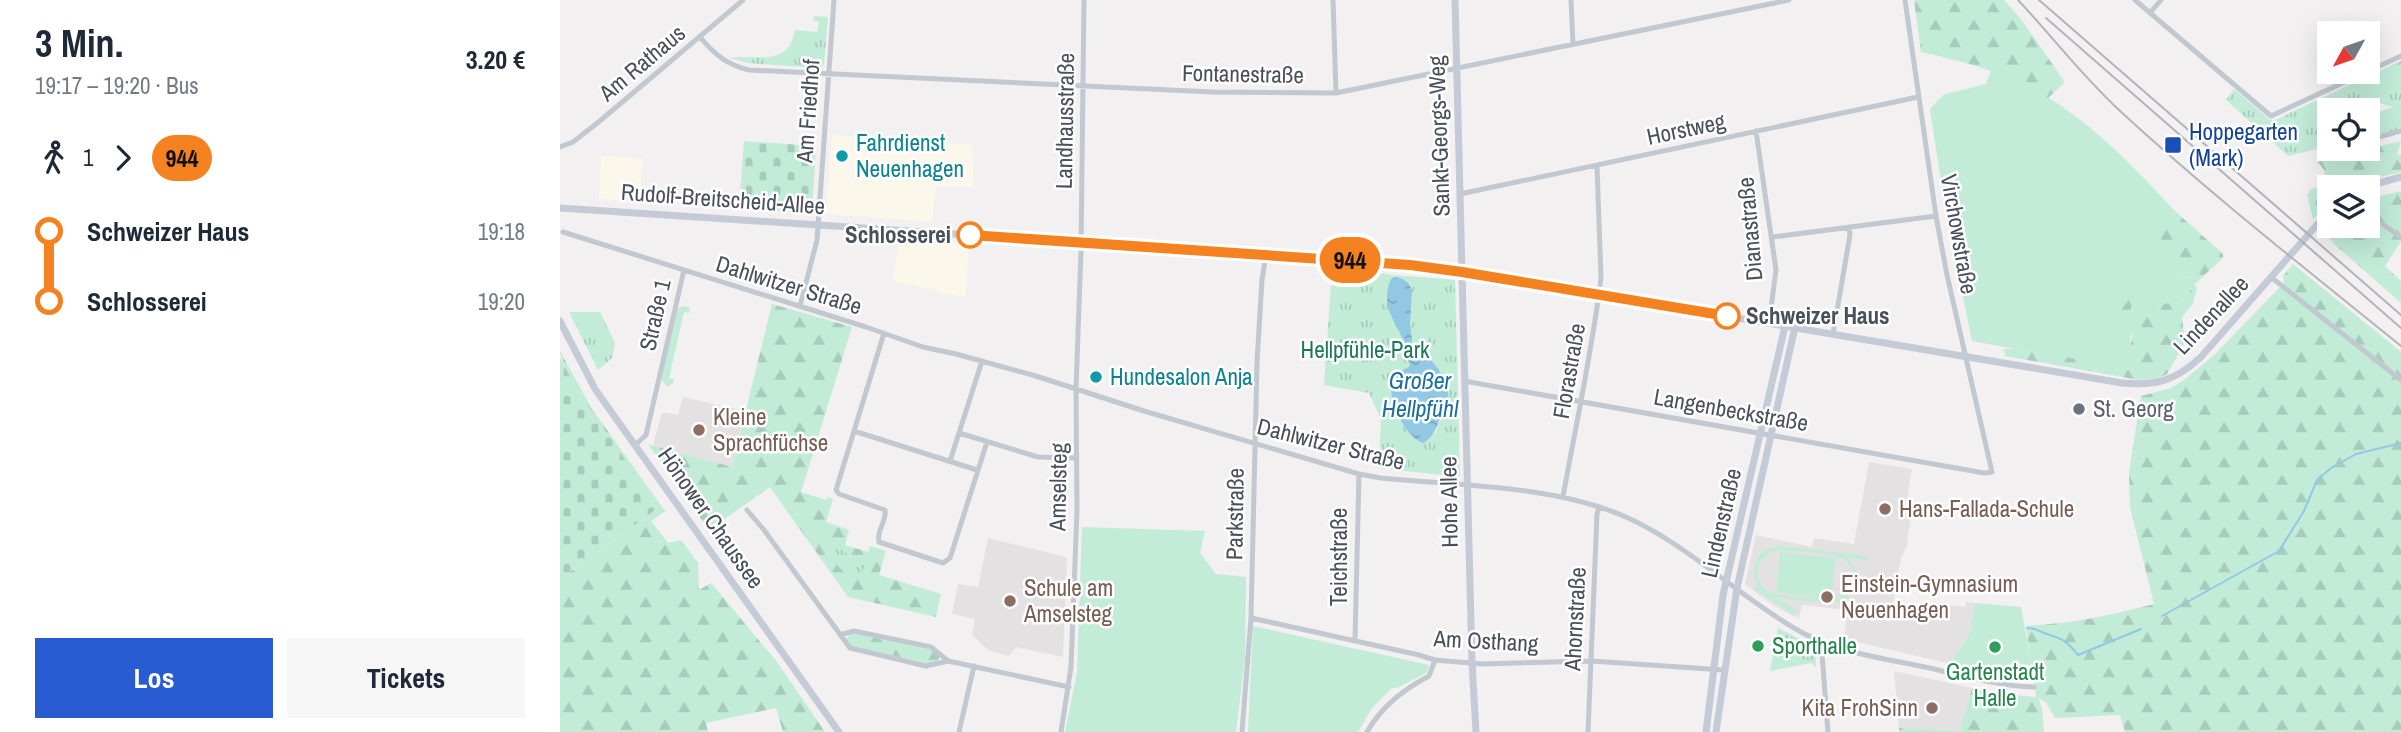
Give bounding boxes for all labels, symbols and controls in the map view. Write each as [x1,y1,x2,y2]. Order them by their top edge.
street label: Am Rathaus [591,17,691,108]
text: 3 Min. [35,18,123,69]
north arrow [2317,21,2380,84]
map controls [2317,21,2380,238]
text: 3.20 € [466,42,525,77]
street label: Landhausstraße [1048,53,1081,189]
street label: Sankt-Georgs-Weg [1420,54,1457,217]
street label: Am Friedhof [788,57,827,165]
street label: Fontanestraße [1182,57,1304,90]
text: 19:17 – 19:20 · Bus [35,70,199,101]
button: locate [2317,98,2380,161]
street label: Horstweg [1644,105,1729,152]
place label: Hoppegarten (Mark) [2189,116,2298,173]
place label: Fahrdienst Neuenhagen [856,127,964,184]
marker: Hoppegarten (Mark) [2163,135,2183,155]
icon: walk [35,139,73,177]
icon: forward [104,139,142,177]
text: 1 [83,142,94,173]
text: 944 [166,142,198,174]
marker: Fahrdienst Neuenhagen [834,148,850,164]
street label: Virchowstraße [1934,172,1985,296]
button: layers [2317,175,2380,238]
street label: Rudolf-Breitscheid-Allee [620,176,826,221]
street label: Dianastraße [1730,176,1769,282]
text: Schweizer Haus [87,214,249,249]
text: 19:18 [478,216,525,247]
place label: Schlosserei [845,219,951,250]
marker: Schlosserei [957,222,983,248]
line badge: 944 [1310,237,1390,283]
text: 944 [1334,244,1366,276]
street label: Dahlwitzer Straße [712,248,866,321]
street label: Lindenallee [2166,268,2255,361]
street label: Straße 1 [631,276,678,354]
text: Schlosserei [87,284,207,319]
text: 19:20 [478,286,525,317]
place label: Schweizer Haus [1746,300,1890,331]
marker: Schweizer Haus [1714,303,1740,329]
street label: Florastraße [1545,321,1592,421]
park label: Hellpfühle-Park [1301,334,1430,365]
place label: Hundesalon Anja [1110,361,1253,392]
water label: Großer Hellpfühl [1382,364,1459,424]
marker: Hundesalon Anja [1088,369,1104,385]
street label: Langenbeckstraße [1651,381,1811,438]
place label: St. Georg [2093,393,2174,424]
place label: Kleine Sprachfüchse [713,401,828,458]
marker: St. Georg [2071,401,2087,417]
street label: Dahlwitzer Straße [1254,410,1408,477]
marker: Kleine Sprachfüchse [691,422,707,438]
street label: Hönower Chaussee [651,441,772,594]
street label: Amselsteg [1041,442,1074,532]
street label: Hohe Allee [1432,456,1465,548]
street label: Lindenstraße [1693,465,1748,581]
street label: Parkstraße [1218,468,1251,560]
place label: Hans-Fallada-Schule [1899,493,2074,524]
marker: Hans-Fallada-Schule [1877,501,1893,517]
street label: Teichstraße [1323,508,1354,606]
street label: Ahornstraße [1556,566,1593,673]
place label: Einstein-Gymnasium Neuenhagen [1841,568,2018,625]
place label: Schule am Amselsteg [1023,572,1113,629]
marker: Einstein-Gymnasium Neuenhagen [1819,589,1835,605]
marker: Schule am Amselsteg [1002,593,1018,609]
street label: Am Osthang [1432,622,1540,659]
place label: Sporthalle [1772,630,1857,661]
button: Los [35,638,273,718]
button: Tickets [287,638,525,718]
marker: Sporthalle [1750,638,1766,654]
marker: Gartenstadt Halle [1987,639,2003,655]
place label: Gartenstadt Halle [1946,656,2044,713]
place label: Kita FrohSinn [1802,692,1918,723]
marker: Kita FrohSinn [1924,700,1940,716]

